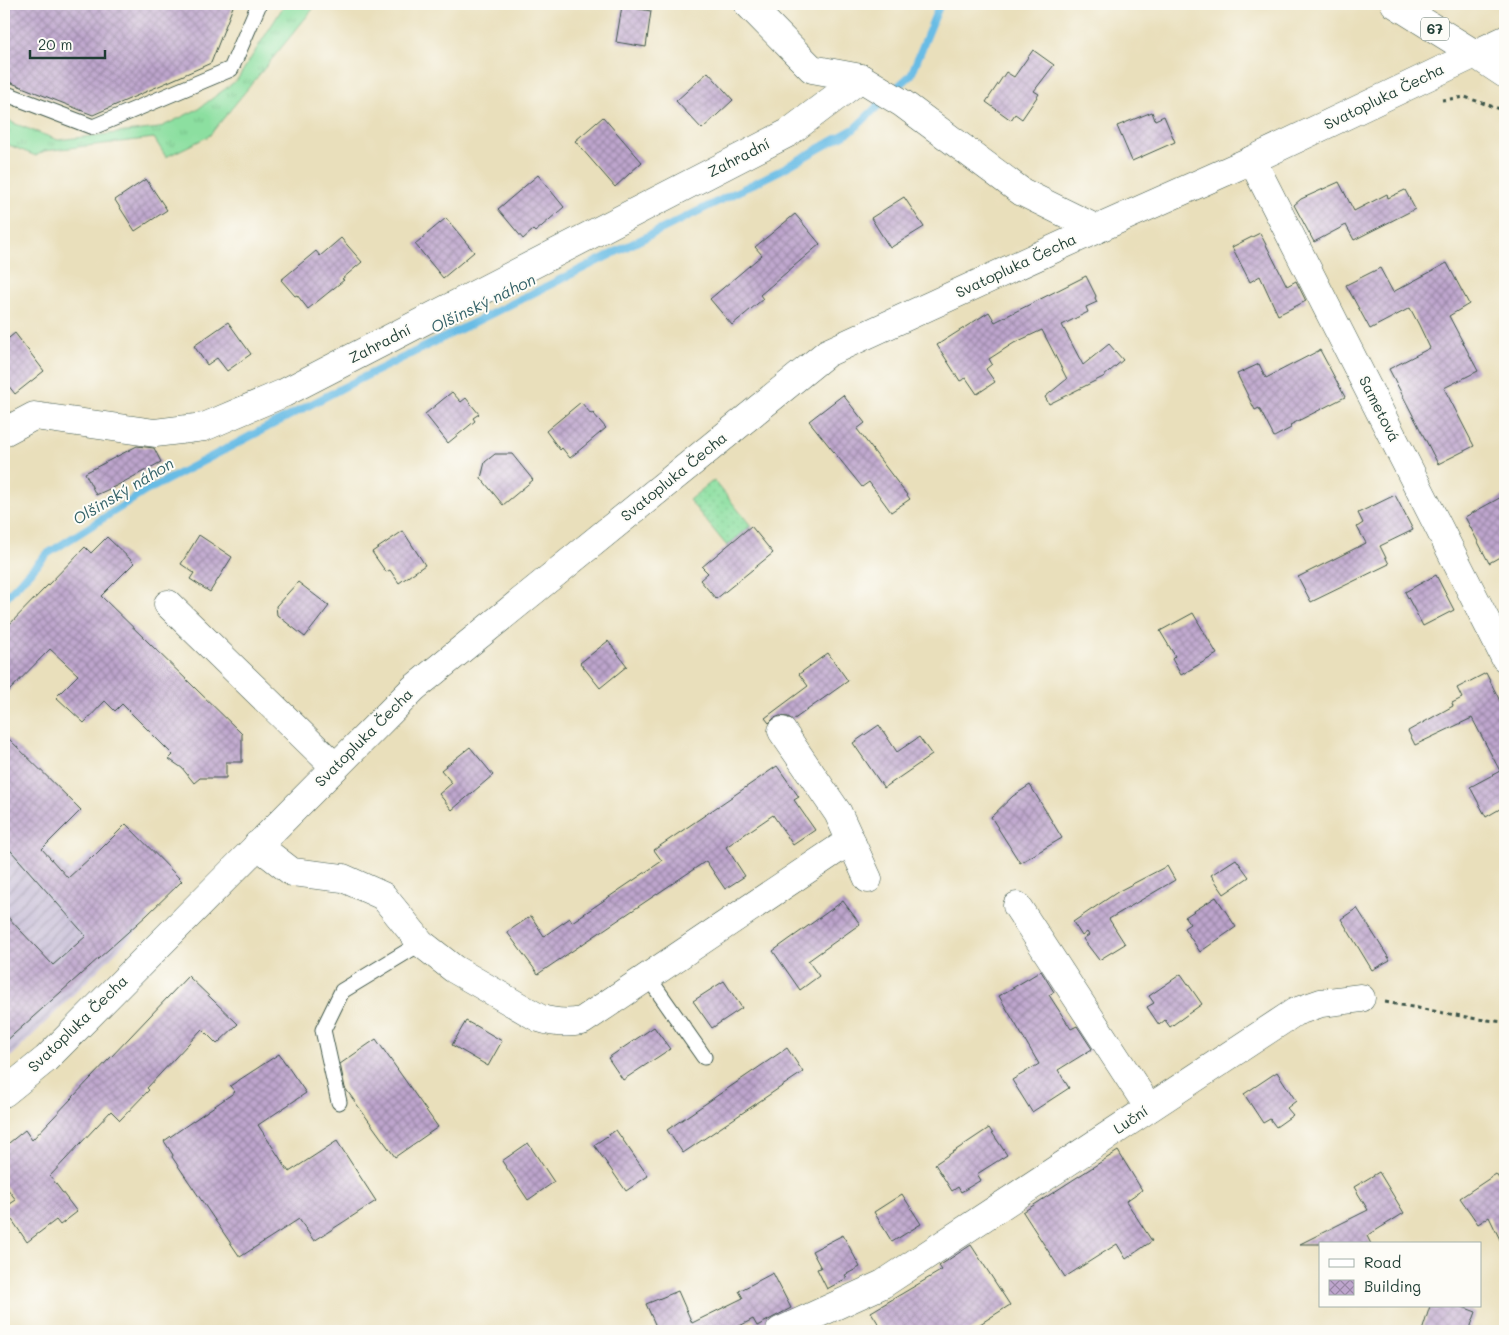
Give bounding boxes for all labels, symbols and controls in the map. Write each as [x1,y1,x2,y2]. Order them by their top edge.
road number: 67 [1421,18,1449,40]
scale bar [30,28,105,60]
text: 20 m [38,34,72,54]
street label: Svatopluka Čecha [1320,58,1447,134]
street label: Zahradní [704,133,773,181]
street label: Svatopluka Čecha [952,228,1079,302]
water label: Olšinský náhon [427,268,539,337]
street label: Zahradní [345,319,414,367]
street label: Sametová [1355,372,1405,445]
street label: Svatopluka Čecha [616,427,731,525]
water label: Olšinský náhon [68,452,177,529]
street label: Svatopluka Čecha [310,684,417,791]
street label: Svatopluka Čecha [23,971,131,1076]
street label: Luční [1109,1100,1152,1138]
legend [1319,1242,1482,1308]
text: Road [1364,1252,1401,1272]
text: Building [1364,1276,1421,1296]

